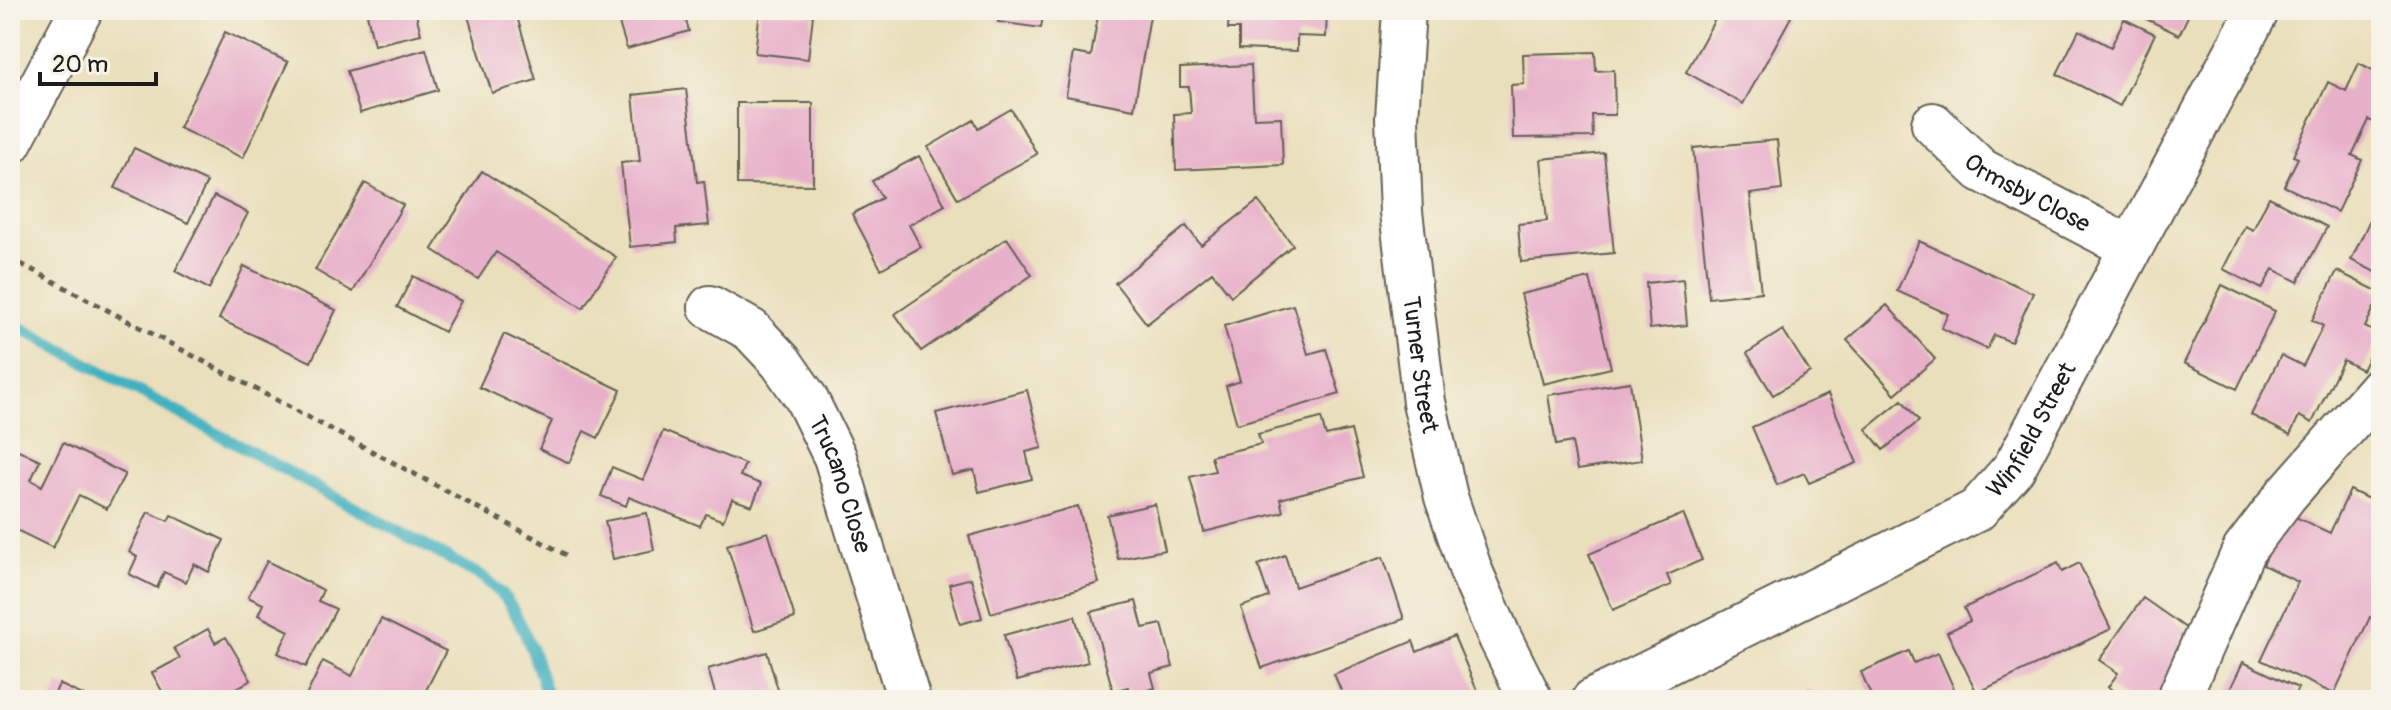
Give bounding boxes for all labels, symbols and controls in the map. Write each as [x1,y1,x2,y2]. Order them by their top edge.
scale bar [40,36,156,86]
text: 20 m [52,50,108,79]
street label: Ormsby Close [1958,148,2095,239]
street label: Turner Street [1396,295,1445,436]
street label: Winfield Street [1981,357,2083,504]
street label: Trucano Close [802,411,877,557]

